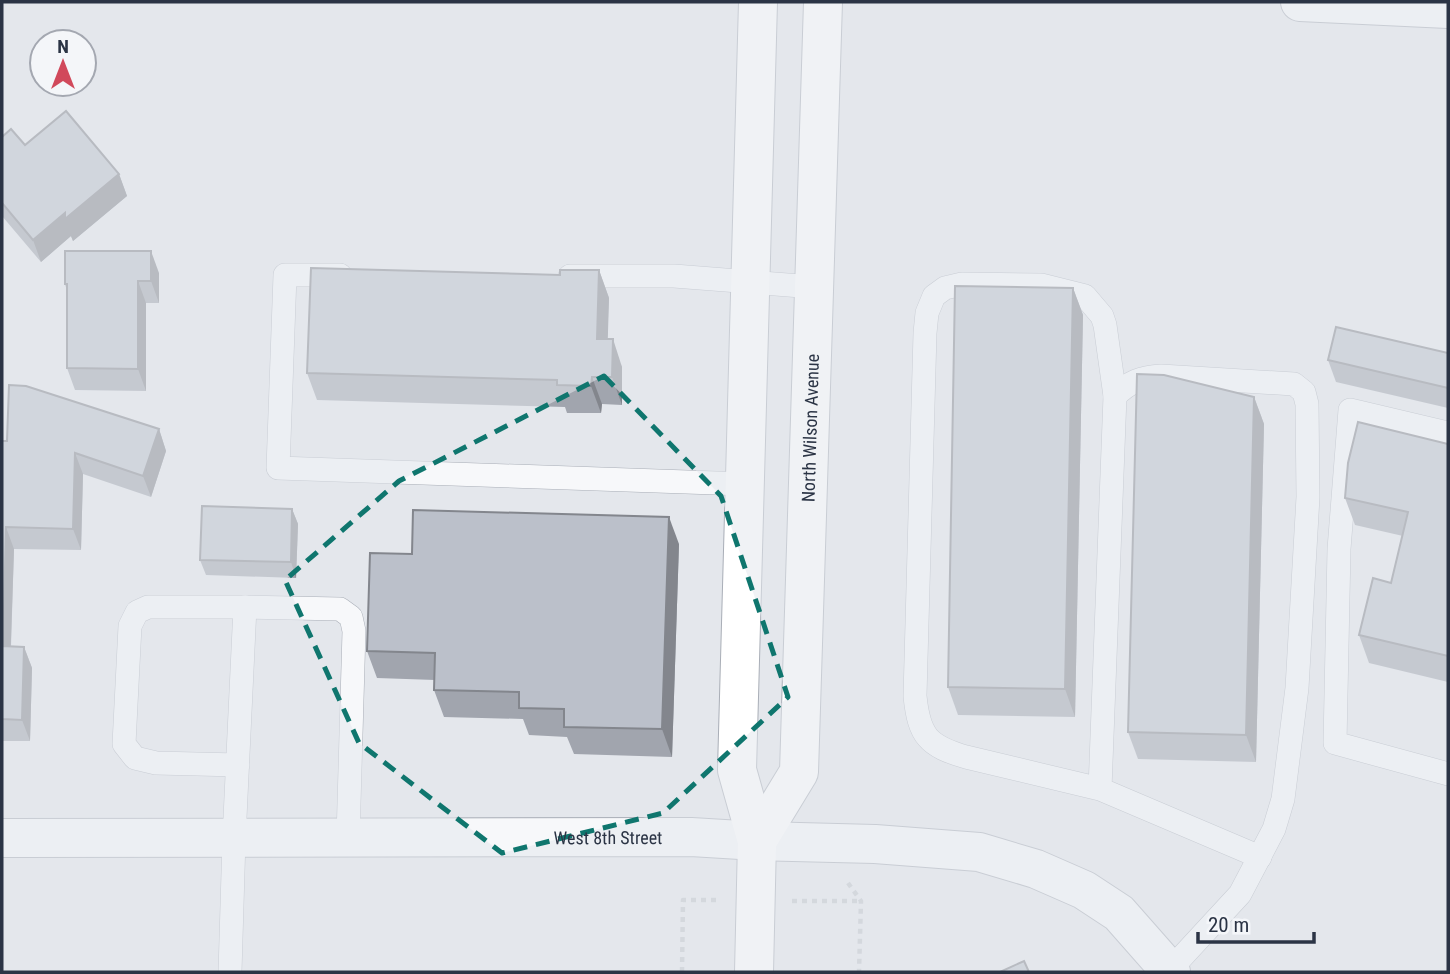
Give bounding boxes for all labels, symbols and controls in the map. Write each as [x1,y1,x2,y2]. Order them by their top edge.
north arrow [28,28,98,98]
text: N [57,35,69,58]
street label: North Wilson Avenue [797,354,823,502]
street label: West 8th Street [554,827,662,848]
scale bar [1198,900,1314,944]
text: 20 m [1208,913,1249,937]

